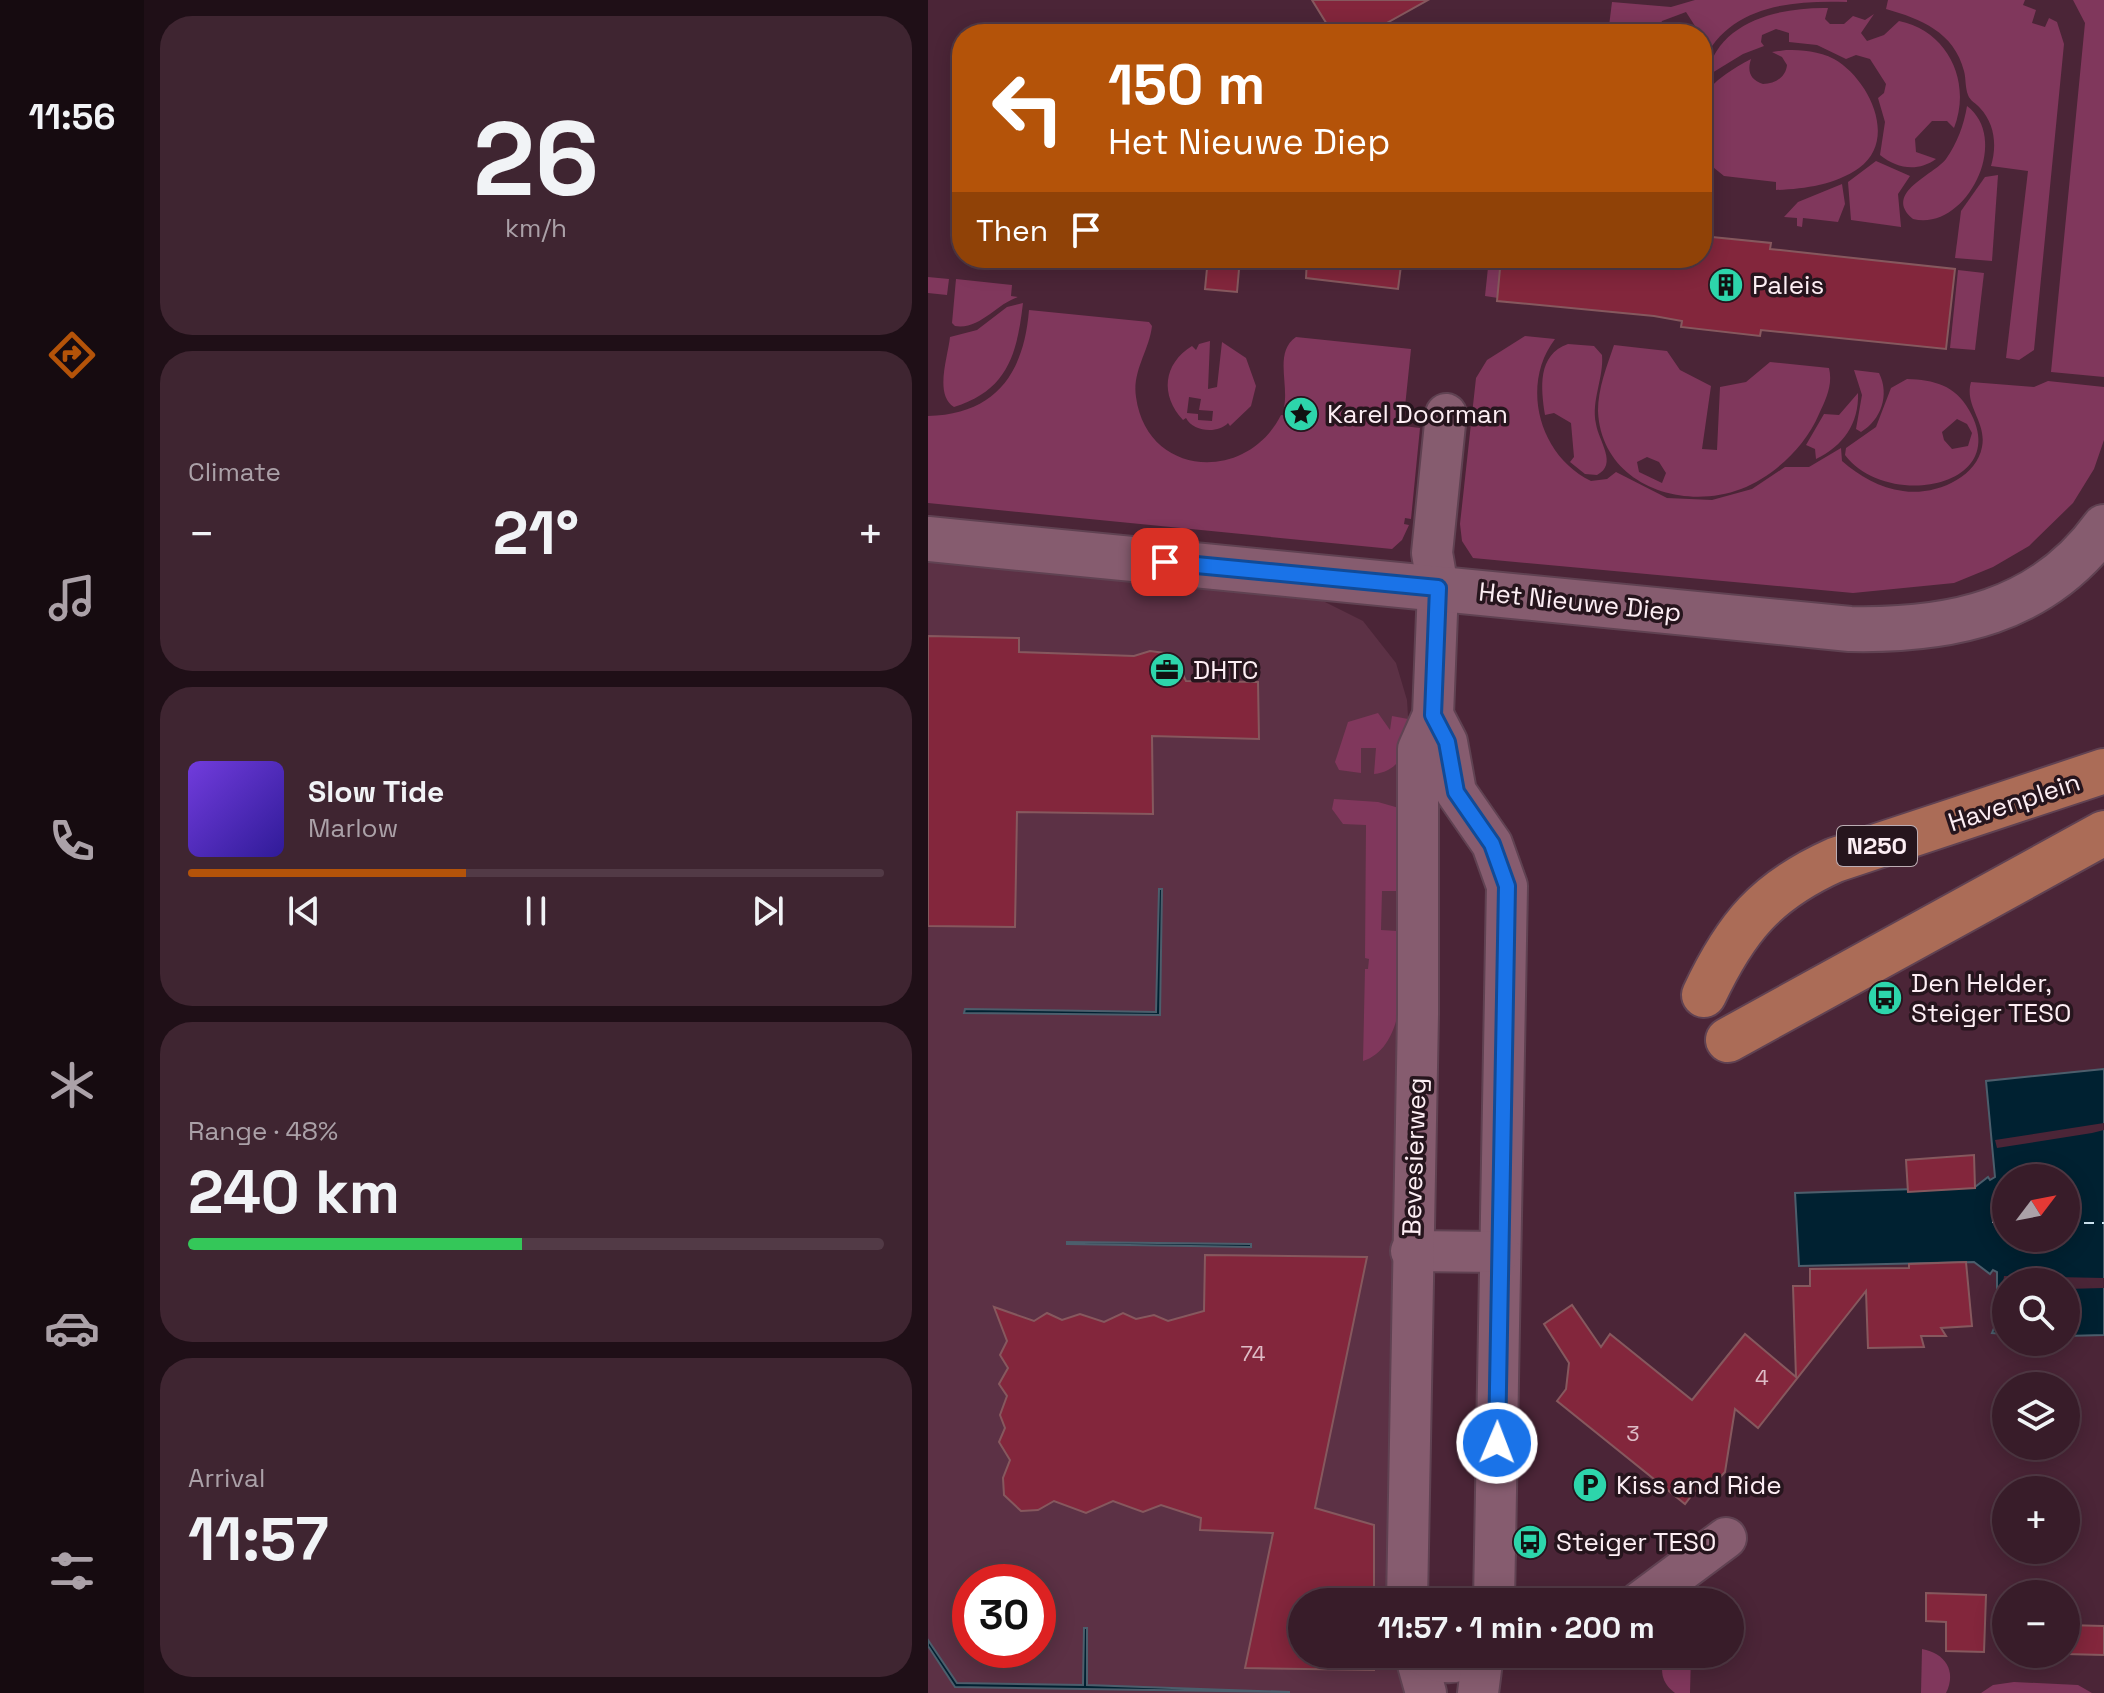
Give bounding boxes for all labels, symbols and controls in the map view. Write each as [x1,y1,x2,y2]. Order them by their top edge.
text: 150 m [1108,49,1265,120]
icon: left [976,56,1080,160]
text: 26 [473,93,599,225]
text: 11:56 [28,94,116,140]
text: Het Nieuwe Diep [1108,119,1390,165]
icon: arrive [1064,208,1108,252]
text: km/h [505,211,567,245]
text: Then [976,211,1048,250]
building icon: Paleis [1707,266,1745,304]
place label: Paleis [1752,268,1824,302]
icon: directions [44,327,100,383]
place icon: Karel Doorman [1282,395,1320,433]
place label: Karel Doorman [1327,397,1508,431]
text: Climate [188,455,281,489]
text: 21° [493,495,579,572]
text: − [188,506,215,562]
text: + [857,506,884,562]
pin [1131,528,1199,596]
icon: arrive [1143,540,1187,584]
icon: music [44,570,100,626]
street label: Het Nieuwe Diep [1477,574,1683,630]
office icon: DHTC [1148,651,1186,689]
place label: DHTC [1193,653,1258,687]
street label: Havenplein [1944,765,2084,839]
text: Slow Tide [308,772,444,811]
text: Marlow [308,811,398,845]
icon: phone [44,813,100,869]
road number: N250 [1837,826,1917,866]
icon: previous [282,889,326,933]
icon: pause [514,889,558,933]
icon: next [746,889,790,933]
place label: Den Helder, Steiger TESO [1911,966,2071,1030]
bus stop icon: Den Helder, Steiger TESO [1866,979,1904,1017]
icon: climate [44,1057,100,1113]
street label: Bevesierweg [1394,1077,1434,1237]
text: Range · 48% [188,1114,338,1148]
text: 240 km [188,1154,400,1231]
north arrow [1992,1164,2080,1252]
map controls [1992,1164,2080,1668]
button: search [1992,1268,2080,1356]
icon: car [44,1300,100,1356]
house number: 74 [1241,1339,1266,1367]
house number: 4 [1755,1363,1769,1391]
button: layers [1992,1372,2080,1460]
position arrow [1455,1401,1539,1485]
house number: 3 [1626,1419,1640,1447]
text: Arrival [188,1461,265,1495]
parking icon: Kiss and Ride [1571,1466,1609,1504]
place label: Kiss and Ride [1616,1468,1782,1502]
button: + [1992,1476,2080,1564]
text: 11:57 [188,1501,329,1578]
bus stop icon: Steiger TESO [1511,1523,1549,1561]
place label: Steiger TESO [1556,1525,1716,1559]
icon: filters [44,1543,100,1599]
speed limit sign: 30 [952,1564,1056,1668]
button: − [1992,1580,2080,1668]
text: 11:57 · 1 min · 200 m [1377,1608,1655,1647]

